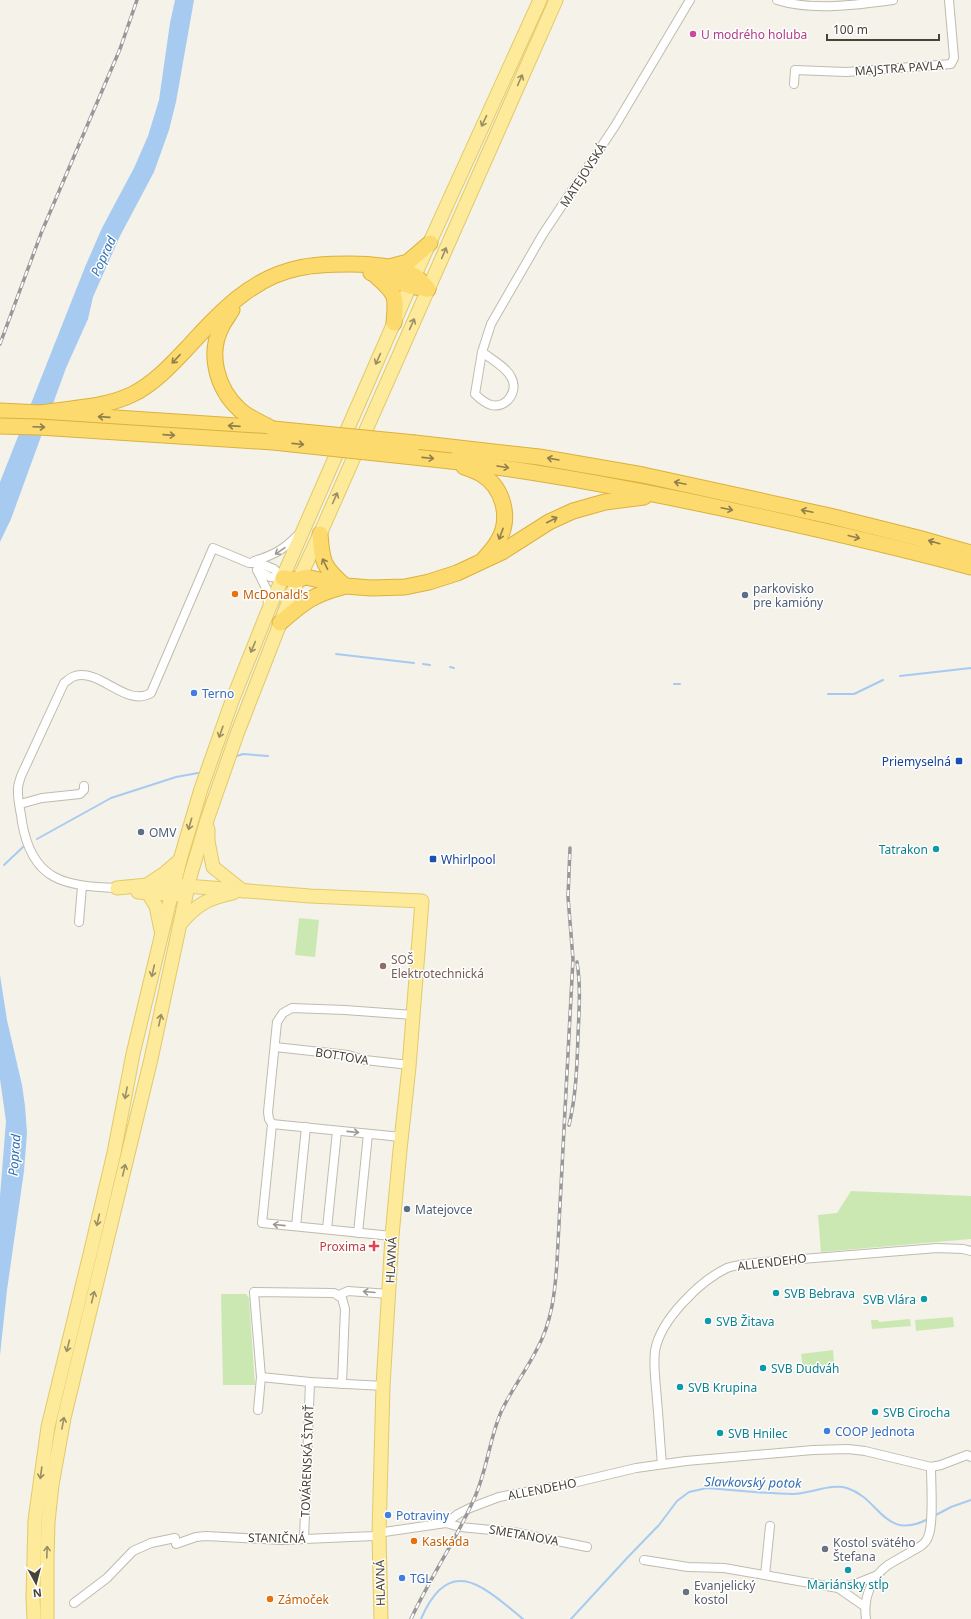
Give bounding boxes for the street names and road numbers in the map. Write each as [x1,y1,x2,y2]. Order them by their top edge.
street label: MAJSTRA PAVLA [854,56,944,80]
street label: MATEJOVSKÁ [556,139,610,210]
street label: BOTTOVA [314,1043,370,1069]
street label: HLAVNÁ [381,1236,401,1284]
street label: ALLENDEHO [736,1249,808,1275]
street label: TOVÁRENSKÁ ŠTVRŤ [297,1404,317,1518]
street label: ALLENDEHO [506,1474,578,1504]
street label: SMETANOVA [488,1521,560,1550]
street label: STANIČNÁ [248,1529,306,1547]
street label: HLAVNÁ [371,1559,389,1606]

